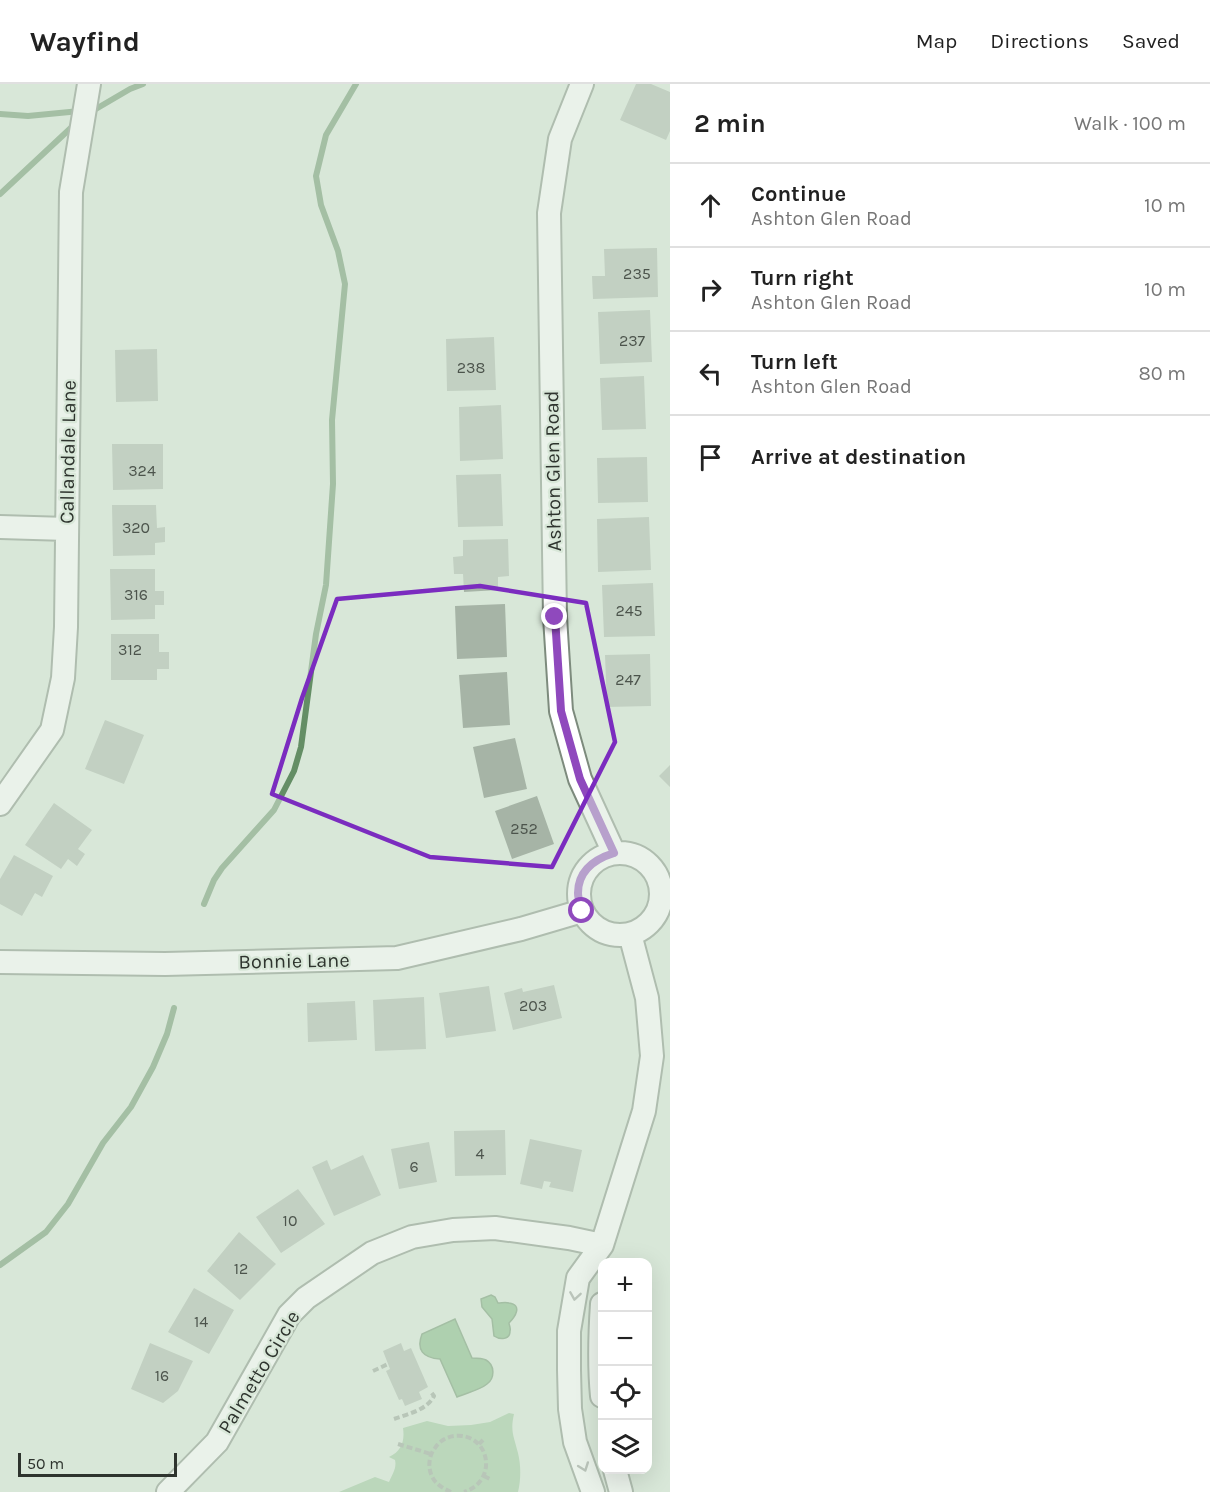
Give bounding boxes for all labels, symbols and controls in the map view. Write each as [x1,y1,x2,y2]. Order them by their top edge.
text: Wayfind [30,25,140,58]
text: Map [916,29,957,53]
text: Directions [990,29,1089,53]
text: Saved [1122,29,1180,53]
text: 2 min [694,108,766,139]
text: Walk · 100 m [1074,112,1186,135]
text: Continue [751,181,846,207]
icon: ahead [694,189,727,222]
text: 10 m [1144,194,1186,217]
text: Ashton Glen Road [751,207,912,230]
house number: 235 [623,264,651,283]
text: Turn right [751,265,854,291]
icon: right [694,273,727,306]
text: 10 m [1144,278,1186,301]
text: Ashton Glen Road [751,291,912,314]
house number: 237 [619,331,646,350]
text: Turn left [751,349,838,375]
icon: left [694,357,727,390]
house number: 238 [457,358,485,377]
text: 80 m [1138,362,1186,385]
text: Ashton Glen Road [751,375,912,398]
street label: Callandale Lane [55,380,81,524]
street label: Ashton Glen Road [540,390,566,552]
icon: arrive [694,441,727,474]
text: Arrive at destination [751,444,966,470]
house number: 324 [128,461,156,480]
house number: 320 [122,518,150,537]
house number: 316 [124,585,148,604]
house number: 245 [615,601,643,620]
route end [541,603,567,629]
house number: 312 [118,640,142,659]
house number: 247 [615,670,641,689]
house number: 252 [510,819,538,838]
route start [568,897,594,923]
street label: Bonnie Lane [238,949,350,973]
house number: 203 [519,996,547,1015]
house number: 4 [476,1144,485,1163]
house number: 6 [409,1157,419,1176]
house number: 10 [283,1211,297,1230]
map controls [598,1258,652,1474]
button: + [598,1258,652,1312]
house number: 12 [234,1259,248,1278]
one-way arrow [570,1291,582,1300]
street label: Palmetto Circle [213,1306,305,1438]
house number: 14 [194,1312,208,1331]
button: − [598,1312,652,1366]
house number: 16 [155,1366,169,1385]
button: locate [598,1366,652,1420]
button: layers [598,1420,652,1474]
scale bar [18,1450,177,1478]
text: 50 m [27,1454,64,1473]
one-way arrow [577,1461,589,1472]

